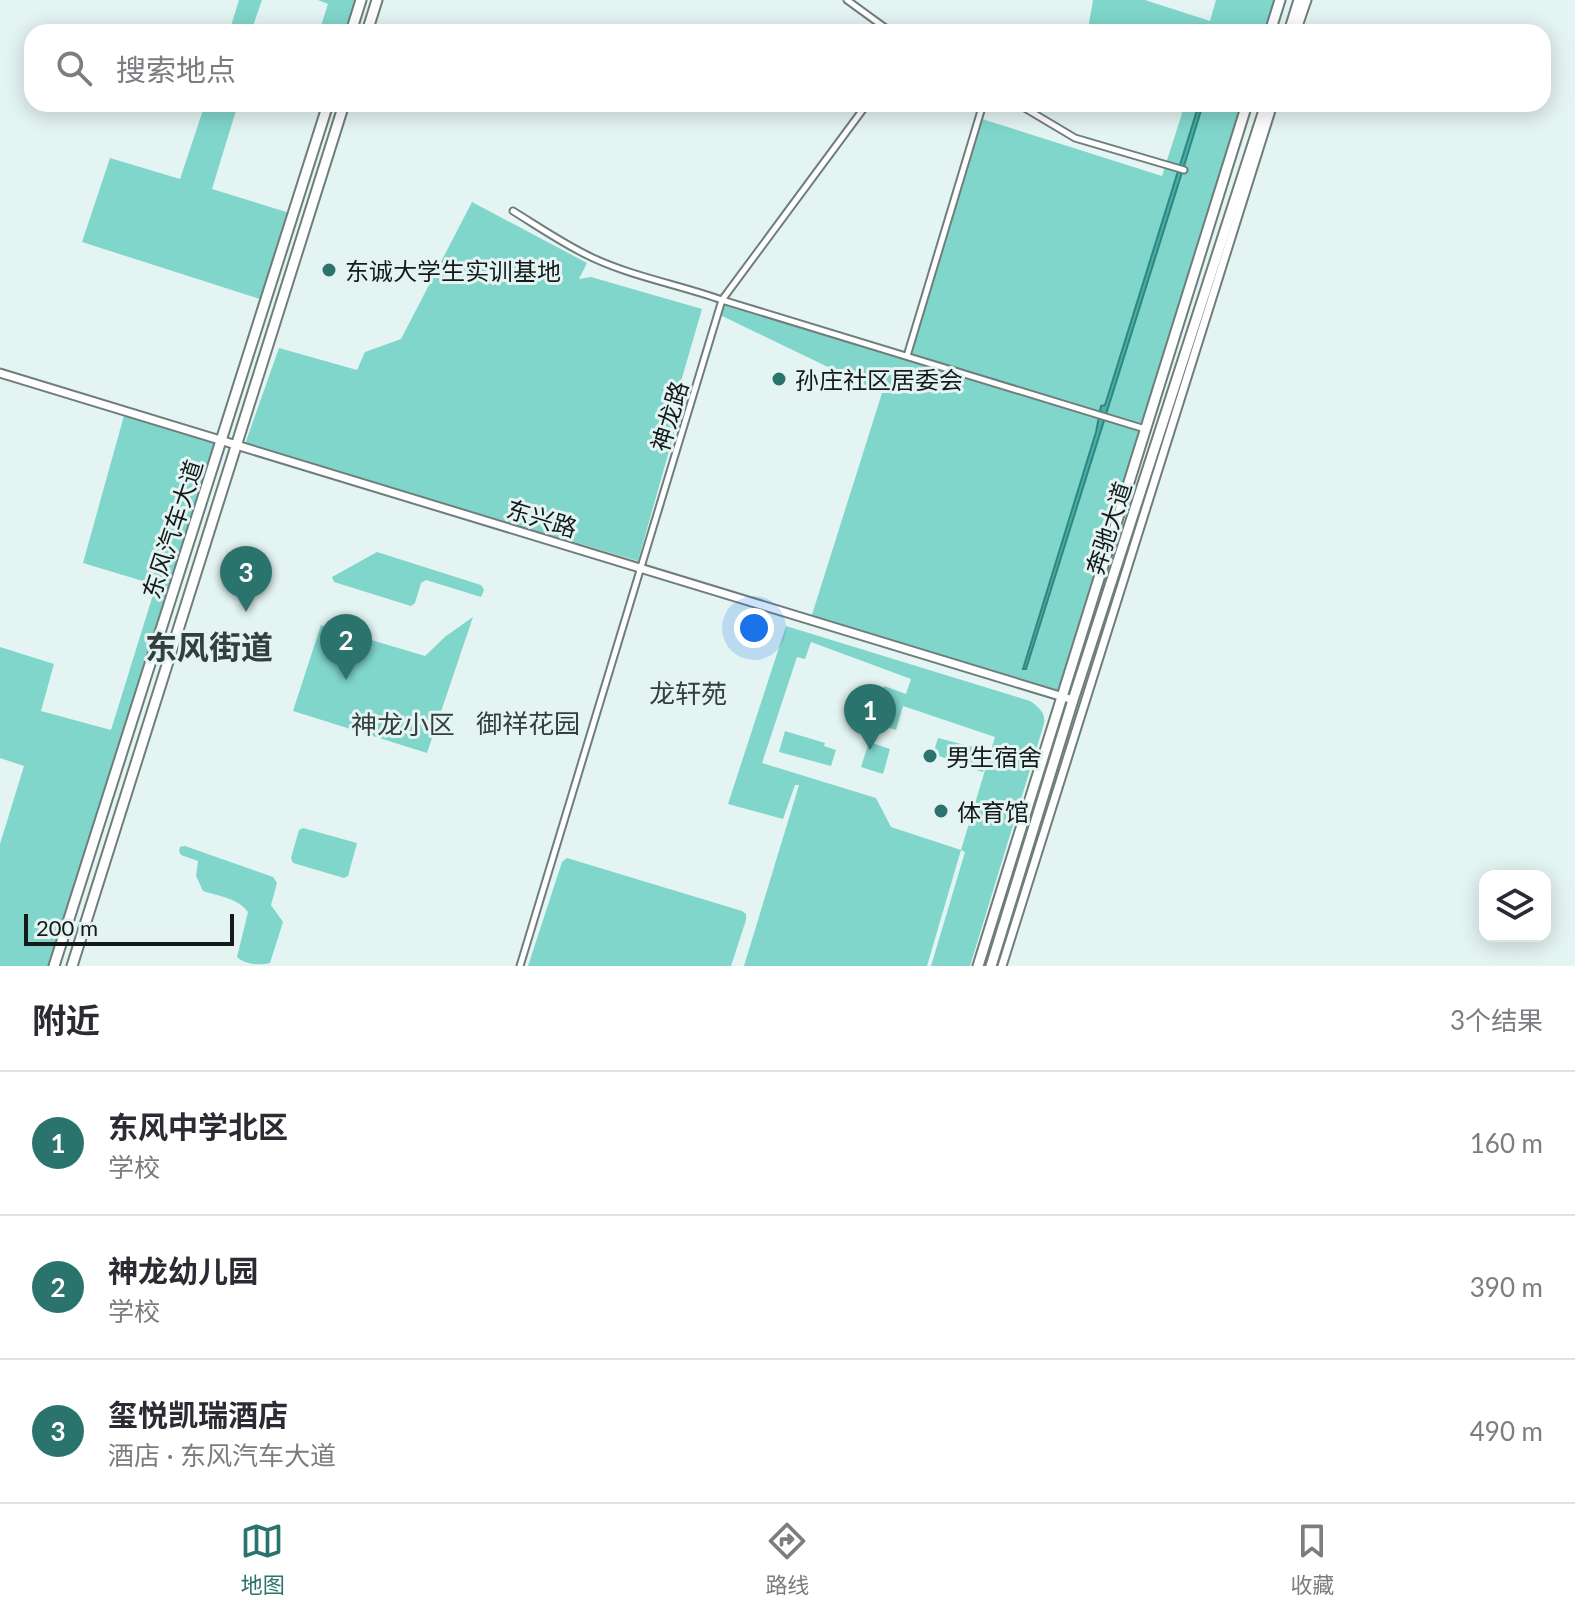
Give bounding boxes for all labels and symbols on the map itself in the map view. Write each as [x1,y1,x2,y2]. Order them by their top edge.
place label: 东诚大学生实训基地 [345,256,561,285]
marker: 东诚大学生实训基地 [320,261,338,279]
place label: 孙庄社区居委会 [795,365,963,394]
marker: 孙庄社区居委会 [770,370,788,388]
street label: 神龙路 [645,377,693,455]
street label: 东风汽车大道 [136,456,208,602]
street label: 奔驰大道 [1079,478,1137,578]
street label: 东兴路 [503,494,581,542]
pin: 3 [220,546,272,612]
your location [734,608,774,648]
pin: 2 [320,614,372,680]
district label: 东风街道 [145,627,273,666]
district label: 龙轩苑 [649,677,727,709]
pin: 1 [844,684,896,750]
district label: 御祥花园 [476,707,580,739]
district label: 神龙小区 [351,708,455,740]
place label: 男生宿舍 [946,742,1042,771]
marker: 男生宿舍 [921,747,939,765]
place label: 体育馆 [957,797,1029,826]
marker: 体育馆 [932,802,950,820]
scale bar [24,910,234,946]

